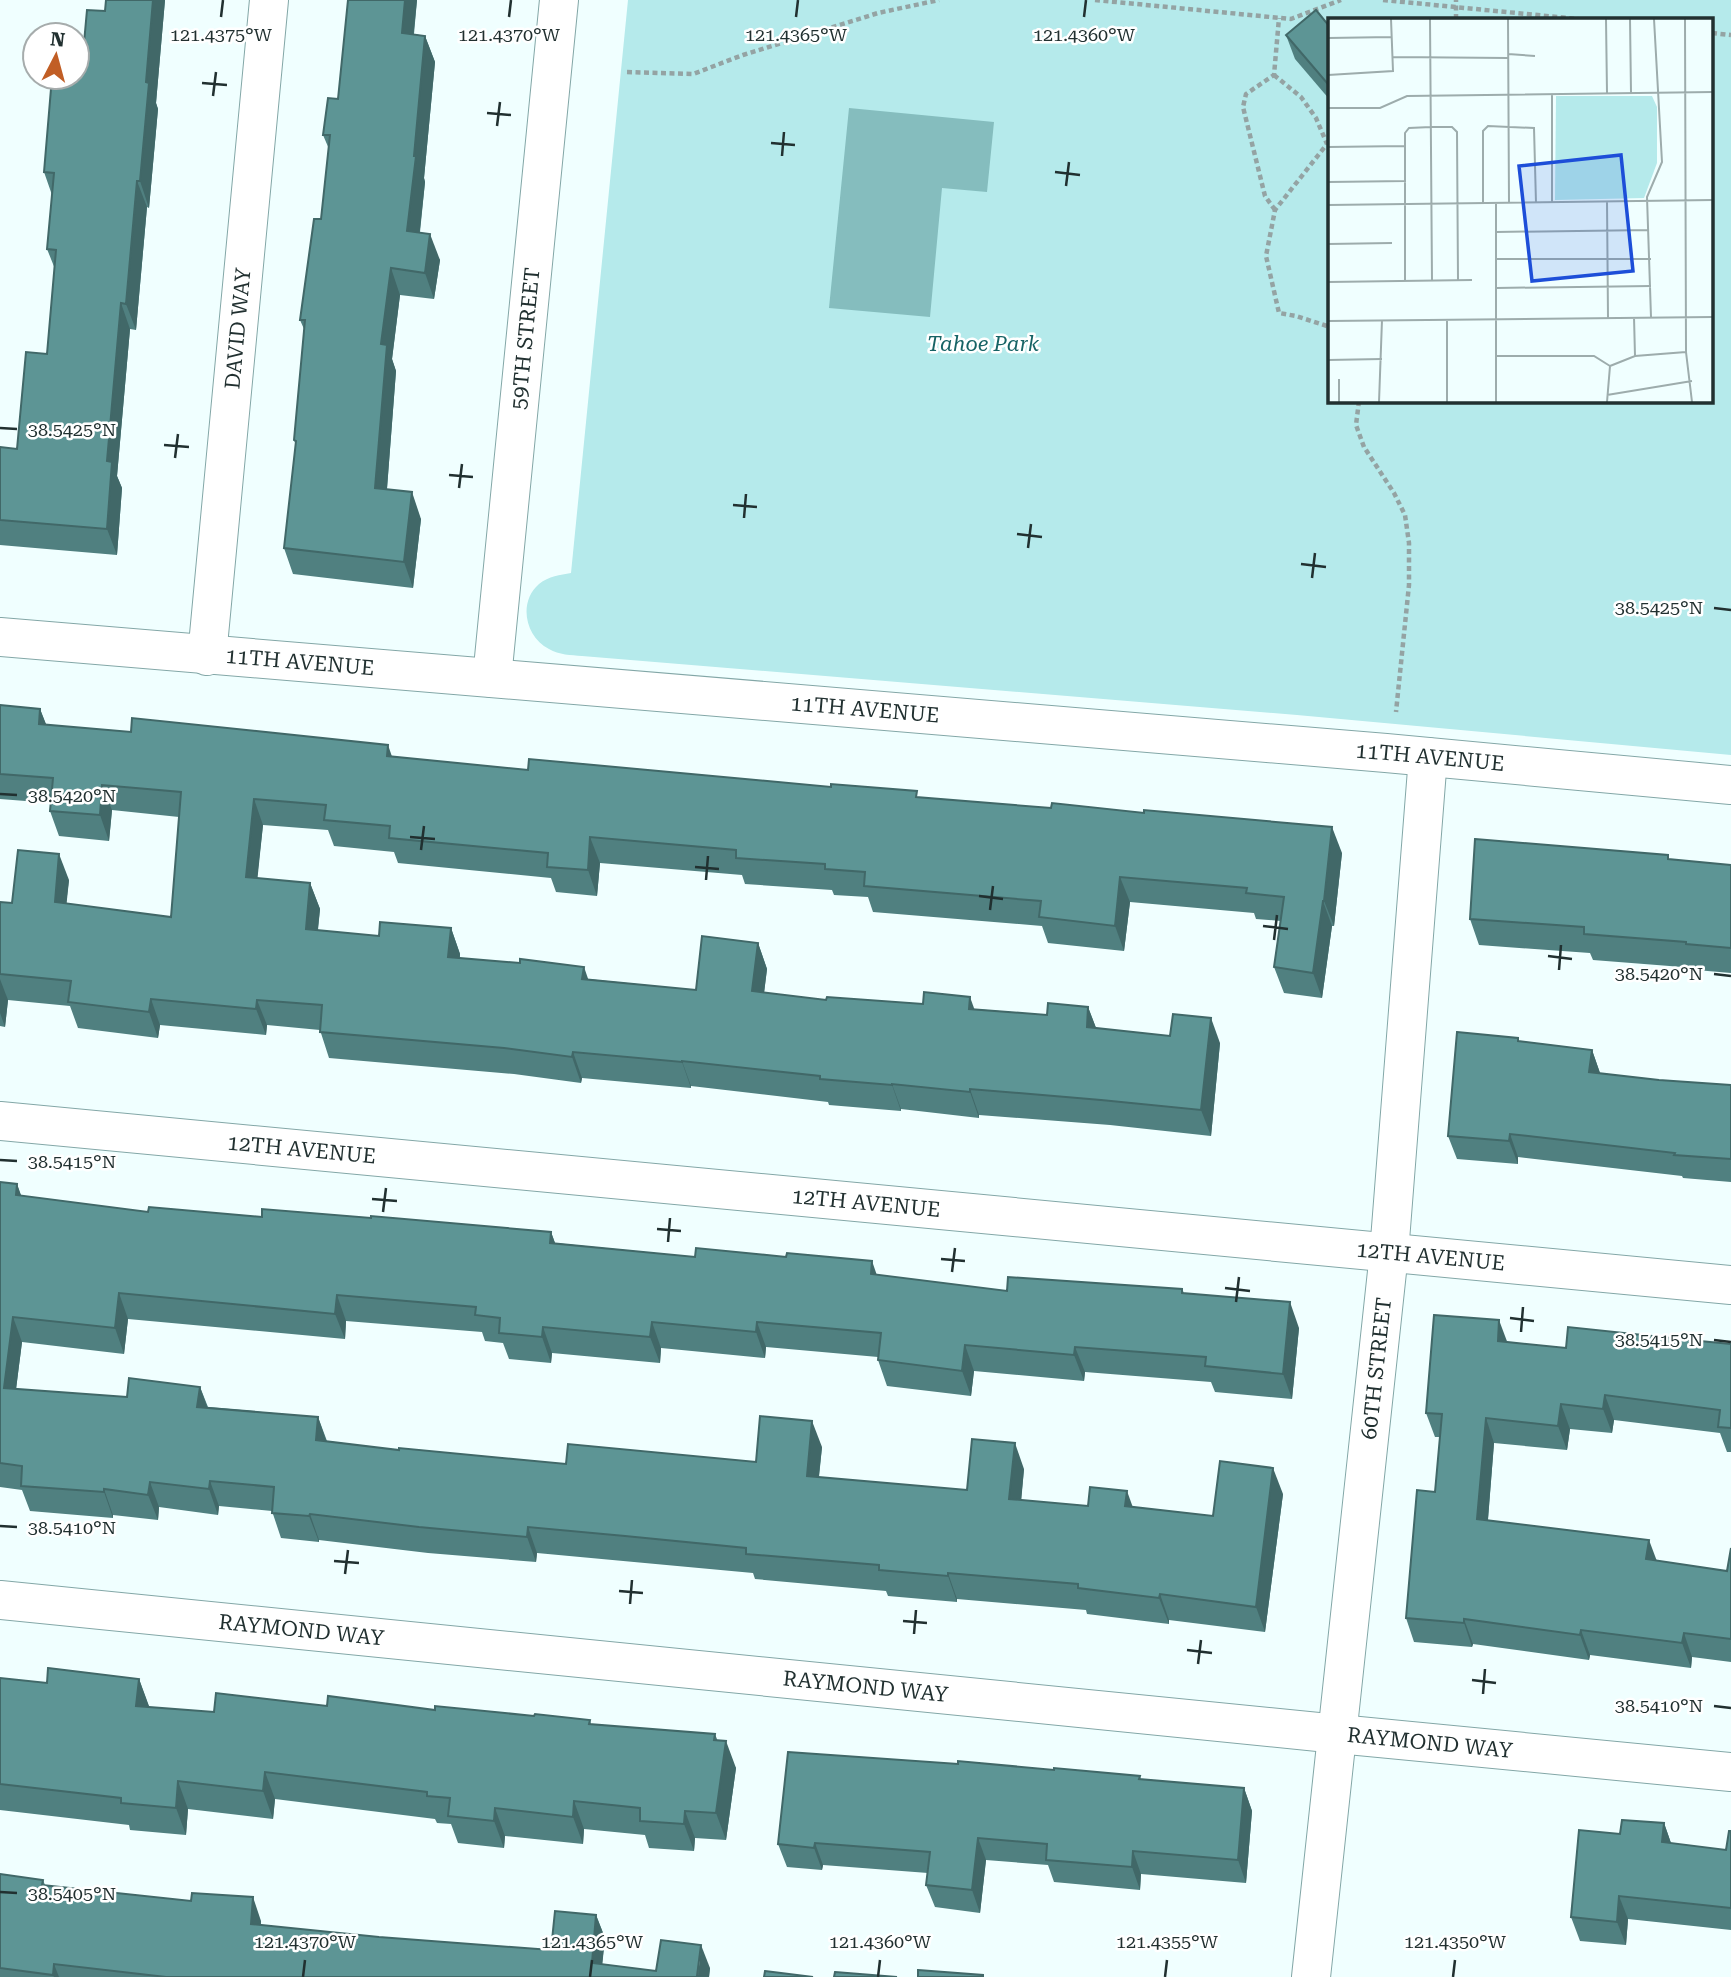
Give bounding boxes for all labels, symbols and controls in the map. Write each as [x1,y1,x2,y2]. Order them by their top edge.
inset map [1328,18,1714,402]
north arrow [21,21,91,91]
text: 121.4375°W [170,24,273,45]
text: 121.4370°W [458,24,561,45]
text: 121.4365°W [745,24,848,45]
text: 121.4360°W [1033,24,1136,45]
text: N [49,27,67,52]
street label: DAVID WAY [220,266,256,390]
street label: 59TH STREET [507,266,544,411]
park label: Tahoe Park [927,332,1040,356]
text: 38.5425°N [28,419,116,440]
text: 38.5425°N [1615,597,1703,618]
street label: 11TH AVENUE [225,644,375,680]
street label: 11TH AVENUE [790,691,940,728]
street label: 11TH AVENUE [1355,739,1505,776]
text: 38.5420°N [28,785,116,806]
text: 38.5420°N [1615,963,1703,984]
street label: 12TH AVENUE [226,1131,377,1169]
text: 38.5415°N [28,1151,116,1172]
street label: 12TH AVENUE [791,1184,942,1222]
street label: 12TH AVENUE [1355,1238,1506,1276]
street label: 60TH STREET [1357,1296,1396,1441]
text: 38.5415°N [1615,1329,1703,1350]
text: 38.5410°N [28,1517,116,1538]
street label: RAYMOND WAY [218,1610,386,1650]
street label: RAYMOND WAY [782,1666,950,1707]
text: 38.5410°N [1615,1695,1703,1716]
street label: RAYMOND WAY [1346,1723,1514,1763]
text: 38.5405°N [28,1883,116,1904]
text: 121.4370°W [254,1931,357,1952]
text: 121.4365°W [541,1931,644,1952]
text: 121.4360°W [829,1931,932,1952]
text: 121.4355°W [1116,1931,1219,1952]
text: 121.4350°W [1404,1931,1507,1952]

